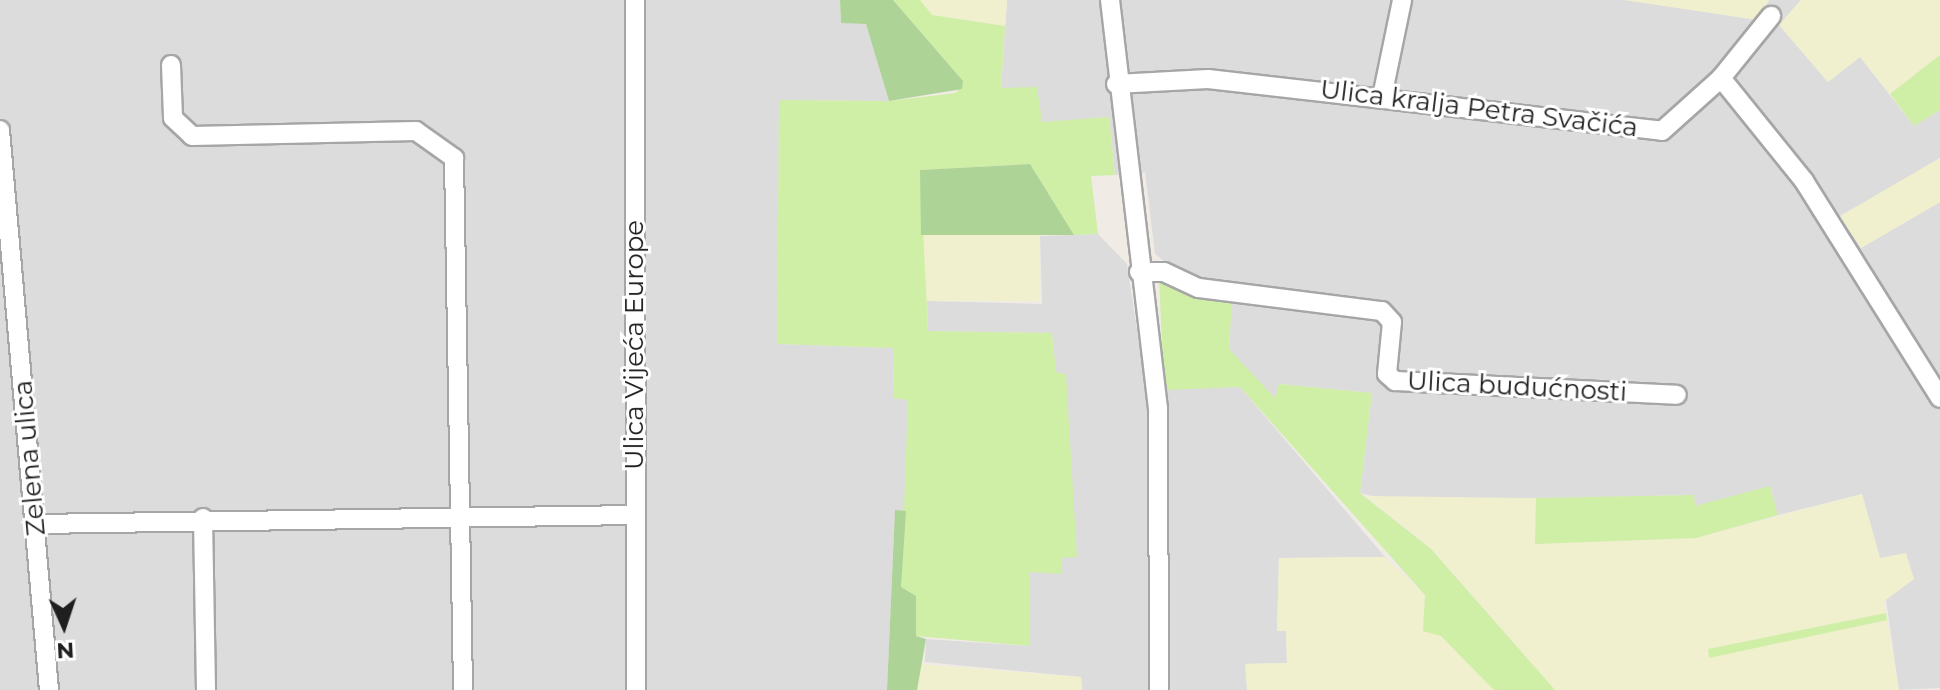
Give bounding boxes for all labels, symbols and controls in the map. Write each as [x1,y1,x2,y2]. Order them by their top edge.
street label: Ulica kralja Petra Svačića [1318,74,1640,144]
street label: Ulica Vijeća Europe [619,220,651,470]
street label: Ulica budućnosti [1406,366,1628,408]
street label: Zelena ulica [8,379,52,537]
north arrow [24,586,104,666]
text: N [56,637,75,664]

